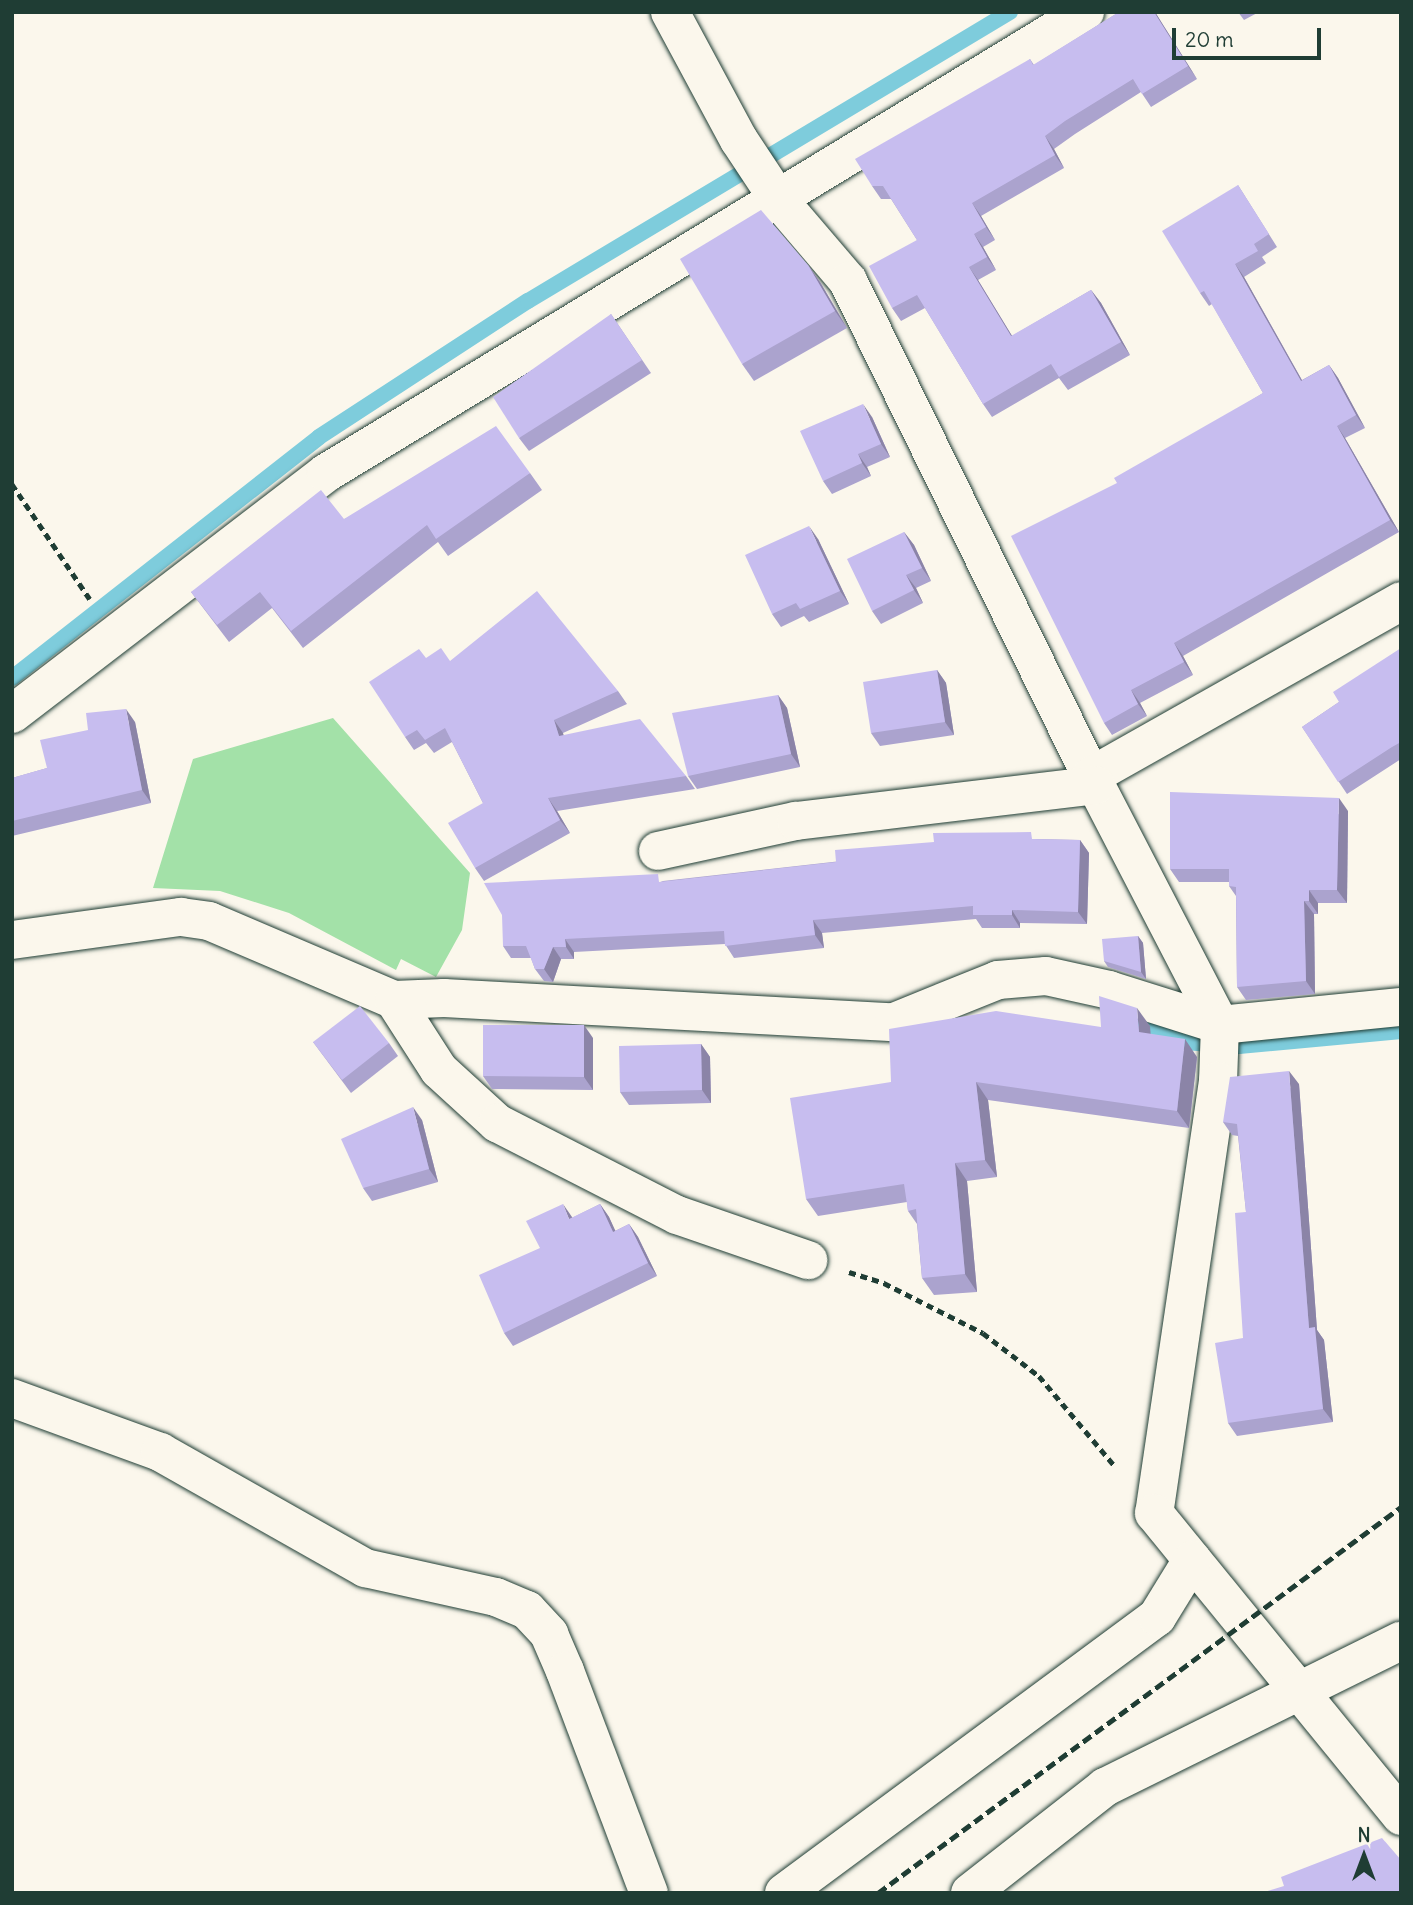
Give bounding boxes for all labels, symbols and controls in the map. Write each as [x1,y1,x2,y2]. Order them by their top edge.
scale bar [1175,14,1324,58]
text: 20 m [1185,26,1234,53]
north arrow [1329,1821,1399,1891]
text: N [1357,1823,1371,1847]

